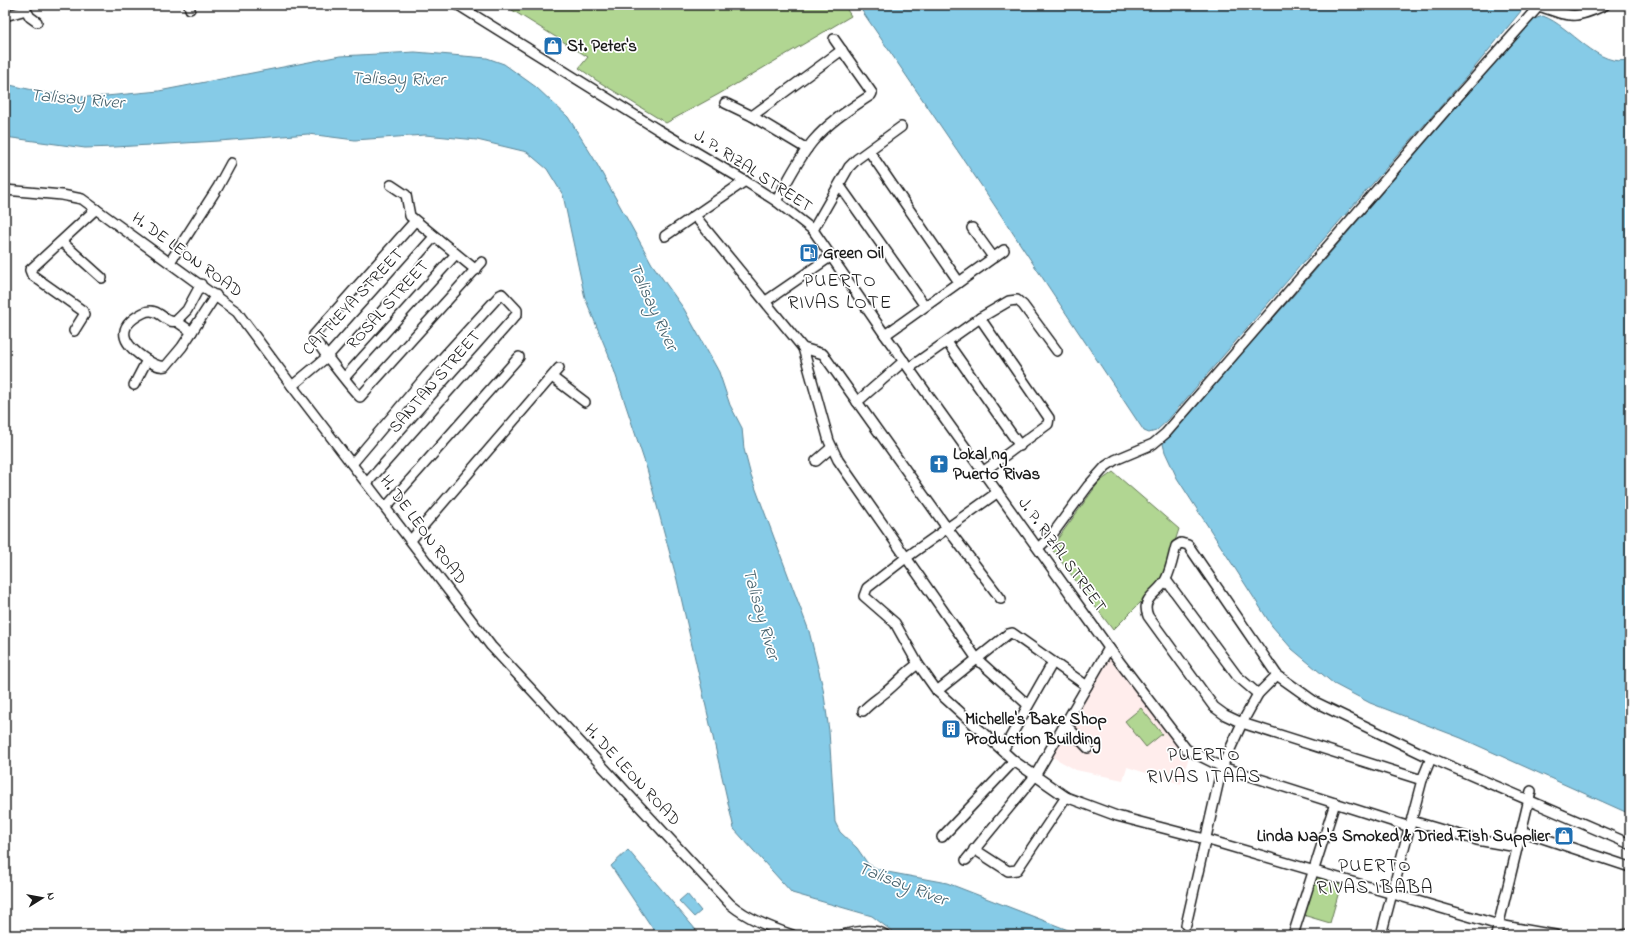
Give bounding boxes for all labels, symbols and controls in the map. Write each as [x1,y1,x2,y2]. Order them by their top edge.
place label: St. Peter's [567,34,637,59]
shop icon: St. Peter's [542,35,564,57]
water label: Talisay River [351,66,448,94]
water label: Talisay River [29,83,127,117]
street label: J. P. RIZAL STREET [689,123,817,219]
street label: H. DE LEON ROAD [126,206,248,304]
place label: Green Oil [823,241,884,266]
fuel station icon: Green Oil [798,242,820,264]
street label: CATTLEYA STREET [297,243,410,361]
street label: ROSAL STREET [341,254,435,355]
water label: Talisay River [620,259,685,357]
district label: PUERTO RIVAS LOTE [788,268,892,317]
street label: SANTAN STREET [383,325,487,439]
place label: Lokal ng Puerto Rivas [953,442,1040,487]
church icon: Lokal ng Puerto Rivas [928,453,950,475]
street label: H. DE LEON ROAD [373,470,473,590]
street label: J. P. RIZAL STREET [1012,492,1113,618]
water label: Talisay River [735,565,786,665]
place label: Michelle's Bake Shop Production Building [965,707,1107,754]
street label: H. DE LEON ROAD [578,718,686,832]
building icon: Michelle's Bake Shop Production Building [940,718,962,740]
district label: PUERTO RIVAS ITAAS [1147,742,1261,791]
place label: Linda Nap's Smoked & Dried Fish Supplier [1257,824,1551,849]
shop icon: Linda Nap's Smoked & Dried Fish Supplier [1553,825,1575,847]
district label: PUERTO RIVAS IBABA [1316,853,1434,902]
water label: Talisay River [853,856,953,915]
north arrow [22,878,62,918]
text: N [42,891,59,901]

